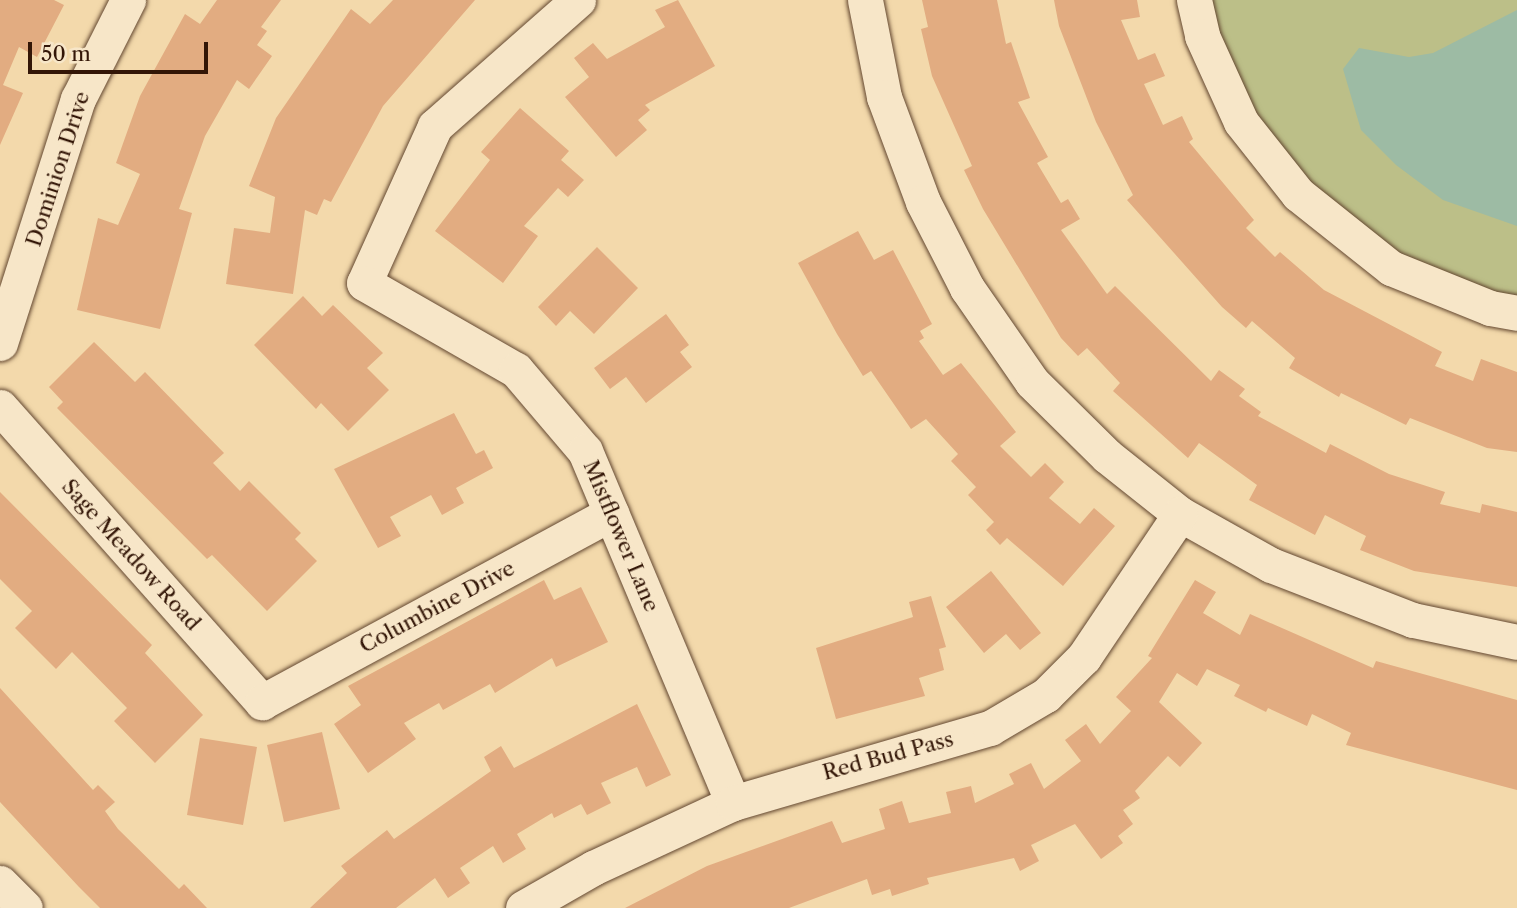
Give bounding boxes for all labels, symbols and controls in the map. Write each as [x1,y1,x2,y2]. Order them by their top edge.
scale bar [32,28,212,72]
text: 50 m [41,41,91,66]
street label: Dominion Drive [21,88,95,250]
street label: Mistflower Lane [578,456,664,616]
street label: Sage Meadow Road [56,474,206,636]
street label: Columbine Drive [355,556,519,658]
street label: Red Bud Pass [820,726,956,786]

